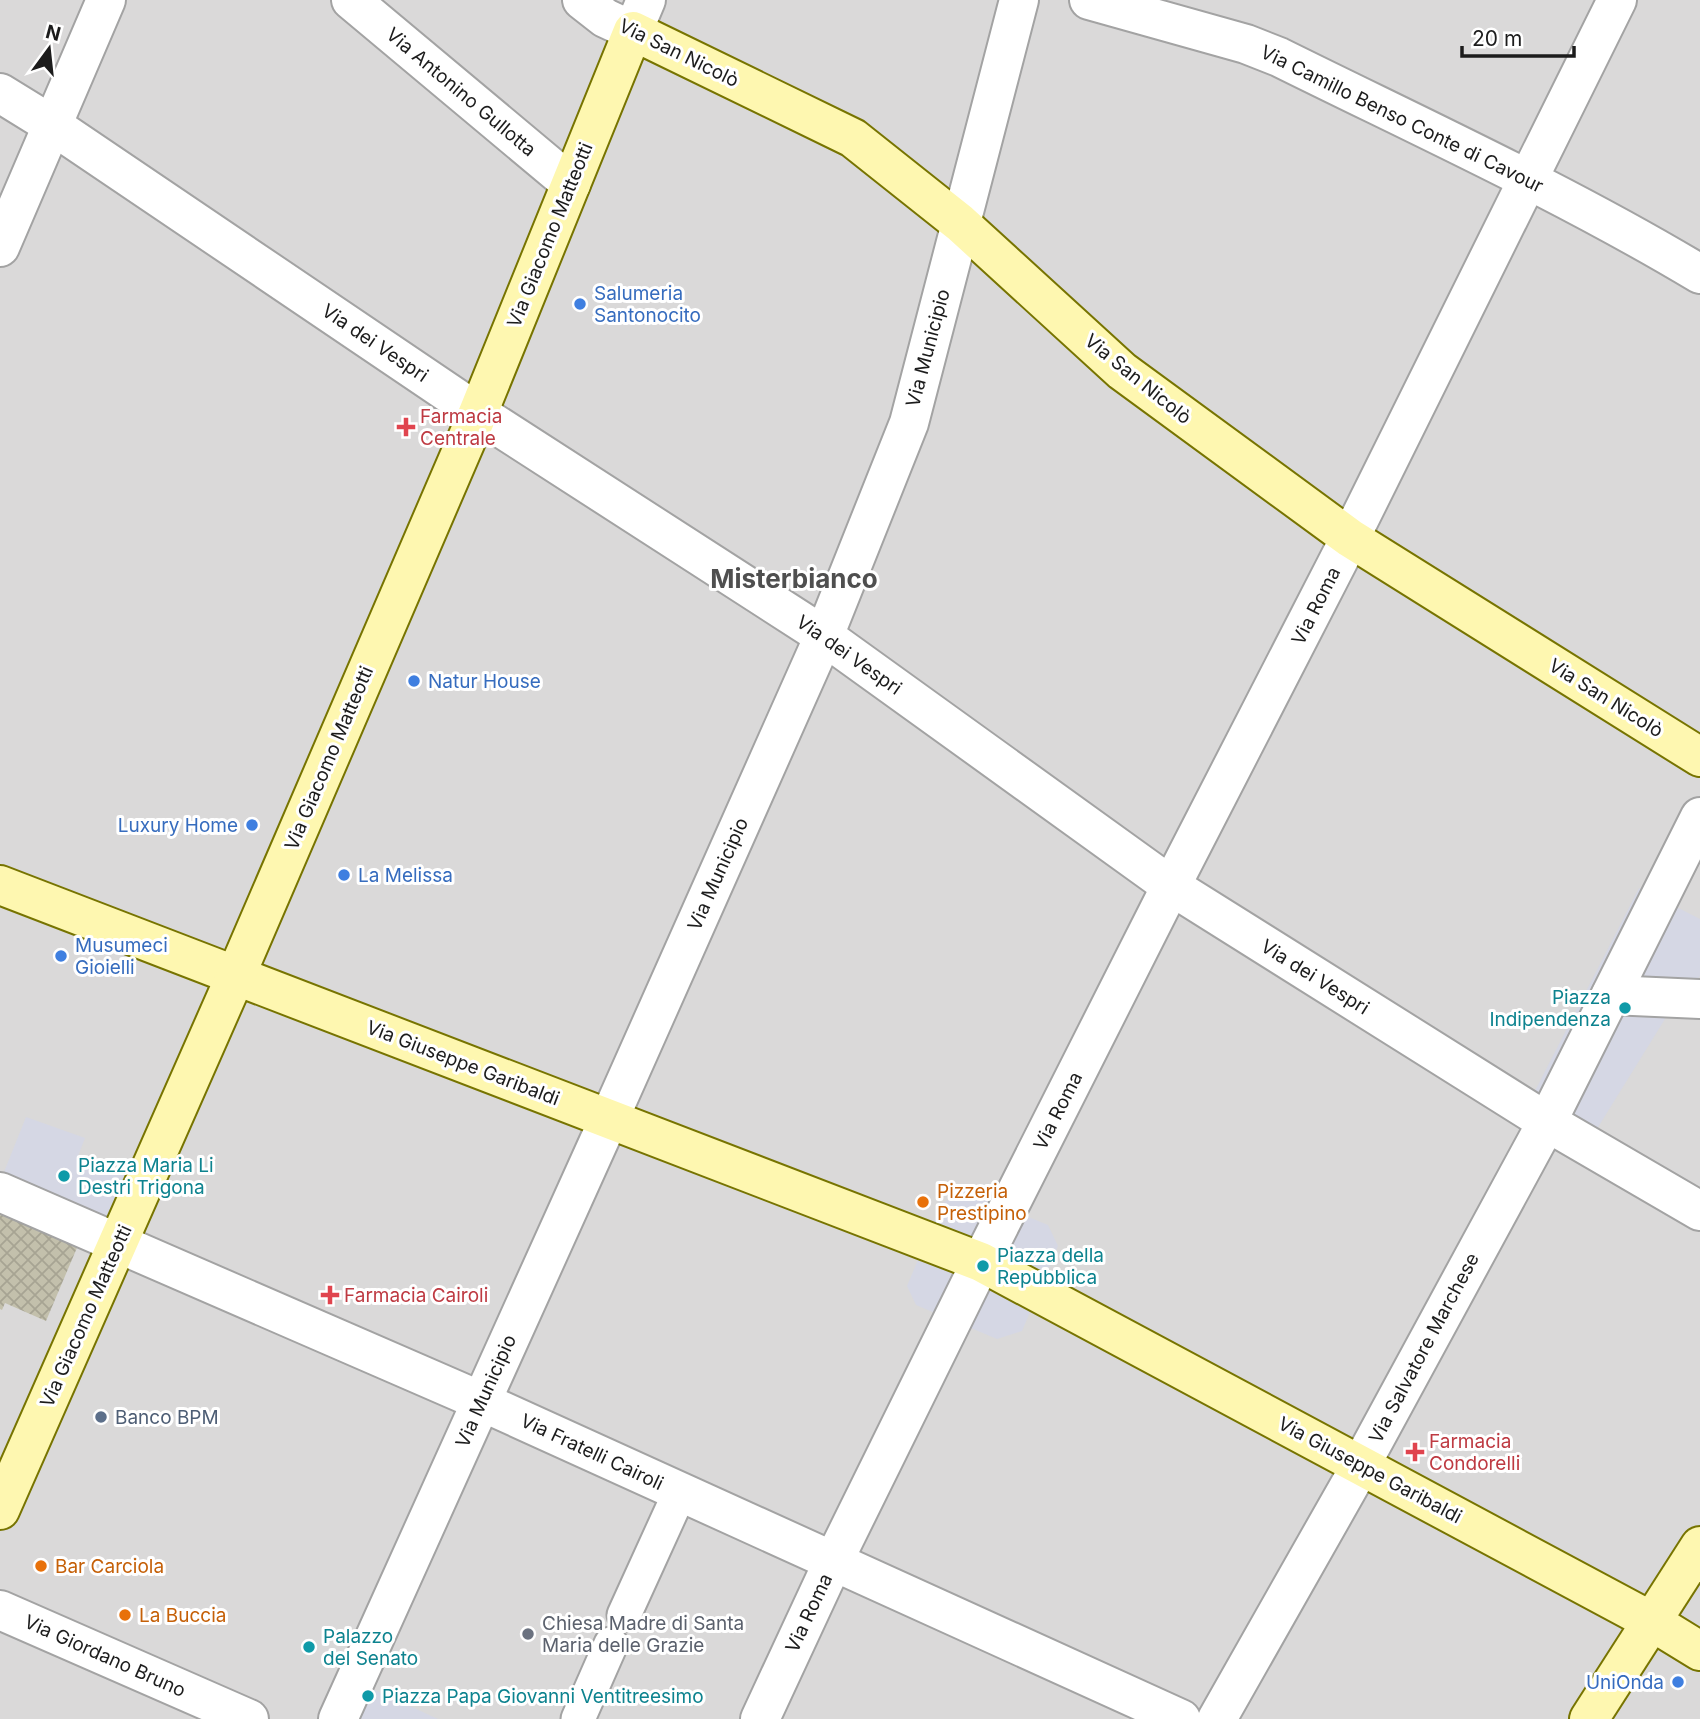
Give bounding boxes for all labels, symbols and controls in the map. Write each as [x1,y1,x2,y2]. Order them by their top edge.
north arrow [14,14,84,84]
street label: Via San Nicolò [615,14,743,92]
scale bar [1462,14,1574,58]
text: N [43,20,63,46]
street label: Via Antonino Gullotta [382,23,540,161]
text: 20 m [1472,26,1522,51]
street label: Via Camillo Benso Conte di Cavour [1257,40,1547,198]
street label: Via Giacomo Matteotti [502,139,598,331]
place label: Salumeria Santonocito [594,282,701,327]
street label: Via Municipio [901,287,955,409]
marker: Salumeria Santonocito [572,296,588,312]
street label: Via dei Vespri [317,299,433,387]
street label: Via San Nicolò [1080,329,1196,429]
place label: Farmacia Centrale [420,405,502,450]
marker: Farmacia Centrale [398,419,414,435]
district label: Misterbianco [710,563,878,594]
street label: Via Roma [1287,563,1345,649]
street label: Via dei Vespri [792,610,906,700]
street label: Via San Nicolò [1545,654,1667,742]
street label: Via Giacomo Matteotti [280,663,378,853]
place label: Natur House [428,670,541,693]
marker: Natur House [406,673,422,689]
place label: Luxury Home [118,814,238,837]
street label: Via Municipio [683,814,753,934]
marker: Luxury Home [244,817,260,833]
place label: La Melissa [358,864,453,887]
marker: La Melissa [336,867,352,883]
place label: Musumeci Gioielli [75,934,168,979]
street label: Via dei Vespri [1257,935,1373,1019]
marker: Musumeci Gioielli [53,948,69,964]
place label: Piazza Indipendenza [1489,986,1611,1031]
marker: Piazza Indipendenza [1617,1000,1633,1016]
street label: Via Giuseppe Garibaldi [363,1016,563,1110]
street label: Via Roma [1029,1068,1087,1154]
place label: Piazza Maria Li Destri Trigona [78,1154,214,1199]
marker: Piazza Maria Li Destri Trigona [56,1168,72,1184]
place label: Pizzeria Prestipino [937,1180,1027,1225]
marker: Pizzeria Prestipino [915,1194,931,1210]
street label: Via Giacomo Matteotti [35,1221,137,1411]
place label: Piazza della Repubblica [997,1244,1104,1289]
street label: Via Salvatore Marchese [1364,1249,1484,1447]
marker: Piazza della Repubblica [975,1258,991,1274]
place label: Farmacia Cairoli [344,1284,488,1307]
marker: Farmacia Cairoli [322,1287,338,1303]
street label: Via Municipio [451,1331,521,1451]
place label: Banco BPM [115,1406,219,1429]
marker: Banco BPM [93,1409,109,1425]
street label: Via Fratelli Cairoli [517,1409,667,1495]
street label: Via Giuseppe Garibaldi [1274,1412,1466,1528]
place label: Farmacia Condorelli [1429,1430,1520,1475]
marker: Farmacia Condorelli [1407,1444,1423,1460]
place label: Bar Carciola [55,1555,164,1578]
marker: Bar Carciola [33,1558,49,1574]
street label: Via Roma [781,1570,837,1656]
place label: La Buccia [139,1604,226,1627]
marker: La Buccia [117,1607,133,1623]
street label: Via Giordano Bruno [21,1610,189,1702]
place label: Chiesa Madre di Santa Maria delle Grazie [542,1612,744,1657]
place label: Palazzo del Senato [323,1625,418,1670]
marker: Chiesa Madre di Santa Maria delle Grazie [520,1626,536,1642]
marker: Palazzo del Senato [301,1639,317,1655]
place label: UniOnda [1586,1671,1664,1694]
marker: UniOnda [1670,1674,1686,1690]
place label: Piazza Papa Giovanni Ventitreesimo [382,1685,704,1708]
marker: Piazza Papa Giovanni Ventitreesimo [360,1688,376,1704]

